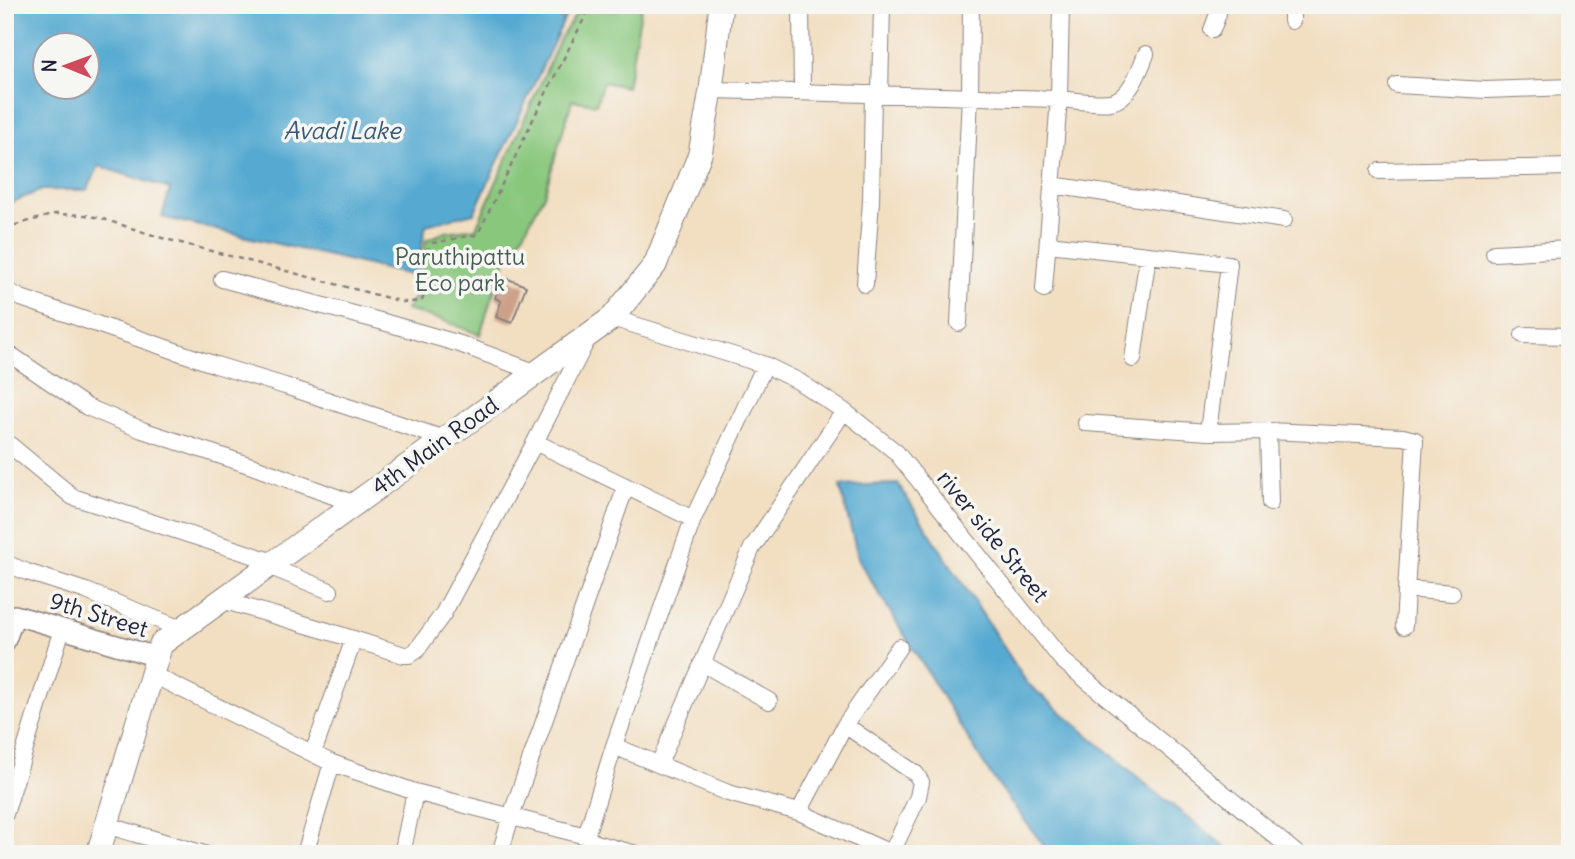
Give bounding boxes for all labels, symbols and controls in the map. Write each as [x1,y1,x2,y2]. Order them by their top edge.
north arrow [32,32,102,102]
text: N [37,59,61,72]
water label: Avadi Lake [283,115,403,145]
park label: Paruthipattu Eco park [395,242,525,297]
street label: 4th Main Road [366,390,504,501]
street label: river side Street [931,464,1056,608]
street label: 9th Street [47,586,152,643]

